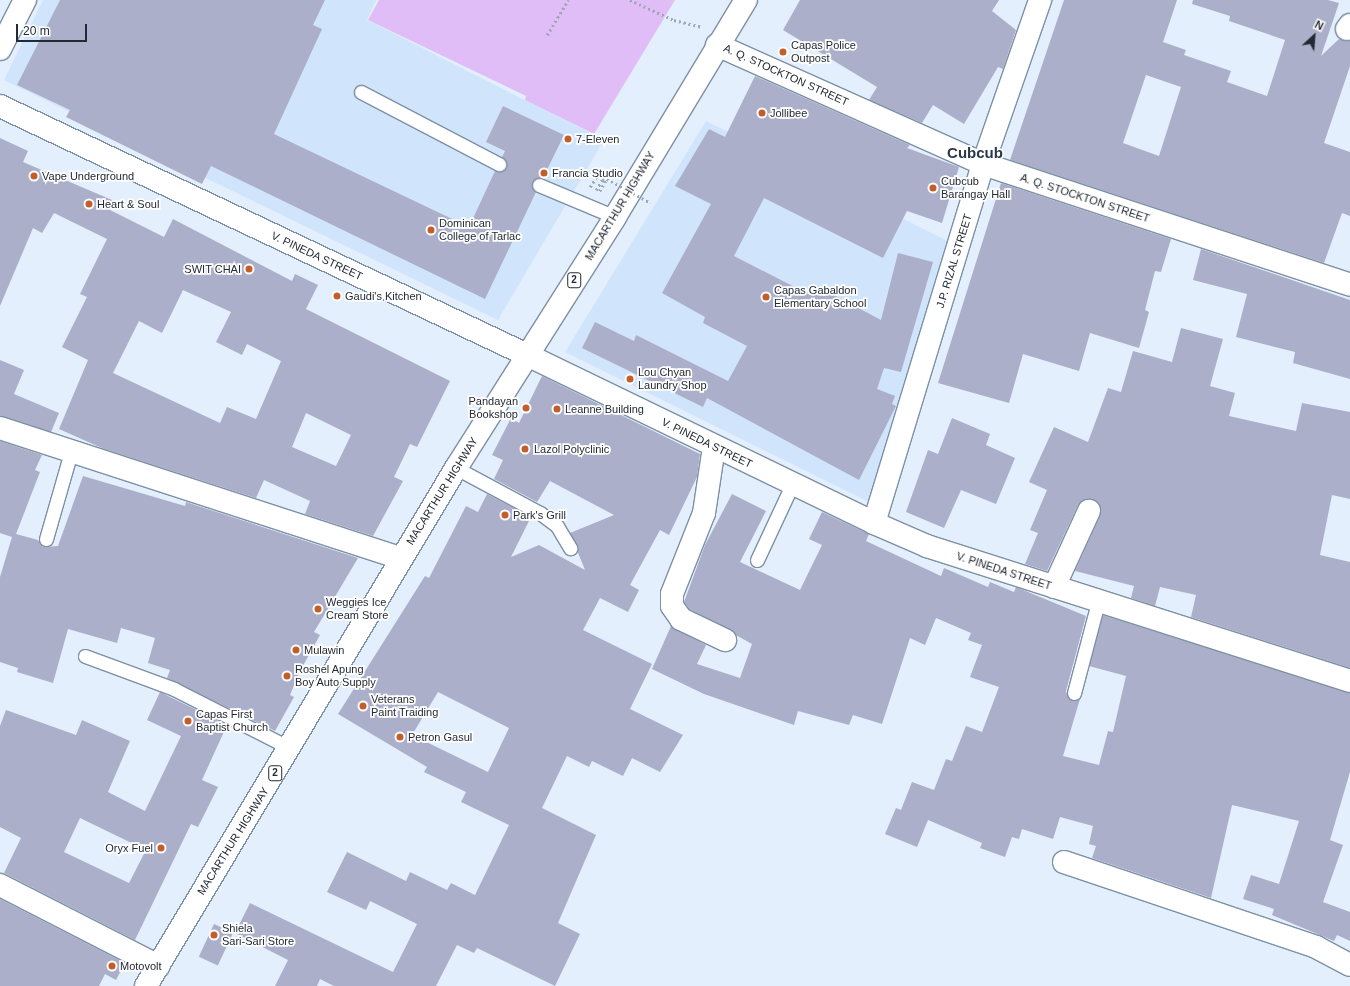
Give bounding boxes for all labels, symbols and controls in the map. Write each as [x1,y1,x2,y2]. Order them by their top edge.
scale bar [18,16,89,42]
north arrow [1294,16,1334,56]
text: N [1313,18,1325,32]
text: 20 m [23,24,50,38]
place label: Capas Police Outpost [791,39,856,65]
street label: A. Q. STOCKTON STREET [722,41,850,109]
marker: Capas Police Outpost [778,47,788,57]
place label: Jollibee [770,106,807,120]
marker: Jollibee [757,108,767,118]
place label: 7-Eleven [576,132,619,146]
marker: 7-Eleven [563,134,573,144]
district label: Cubcub [947,144,1003,162]
street label: MACARTHUR HIGHWAY [582,149,658,263]
place label: Francia Studio [552,166,623,180]
marker: Francia Studio [539,168,549,178]
place label: Vape Underground [42,169,134,183]
marker: Vape Underground [29,171,39,181]
street label: A. Q. STOCKTON STREET [1019,171,1151,225]
place label: Cubcub Barangay Hall [941,175,1010,201]
marker: Cubcub Barangay Hall [928,183,938,193]
place label: Heart & Soul [97,197,159,211]
marker: Heart & Soul [84,199,94,209]
street label: J.P. RIZAL STREET [933,212,975,310]
place label: Dominican College of Tarlac [439,217,521,243]
marker: Dominican College of Tarlac [426,225,436,235]
street label: V. PINEDA STREET [269,229,365,283]
place label: SWIT CHAI [184,262,241,276]
marker: SWIT CHAI [244,264,254,274]
road number: 2 [567,272,581,288]
place label: Capas Gabaldon Elementary School [774,284,866,310]
place label: Gaudi's Kitchen [345,289,422,303]
marker: Gaudi's Kitchen [332,291,342,301]
marker: Capas Gabaldon Elementary School [761,292,771,302]
place label: Lou Chyan Laundry Shop [638,366,706,392]
marker: Lou Chyan Laundry Shop [625,374,635,384]
place label: Pandayan Bookshop [468,395,518,421]
place label: Leanne Building [565,402,644,416]
marker: Pandayan Bookshop [521,403,531,413]
marker: Leanne Building [552,404,562,414]
street label: V. PINEDA STREET [659,415,755,471]
street label: MACARTHUR HIGHWAY [403,435,481,547]
place label: Lazol Polyclinic [534,442,609,456]
marker: Lazol Polyclinic [519,443,531,455]
place label: Park's Grill [513,508,566,522]
marker: Park's Grill [500,510,510,520]
street label: V. PINEDA STREET [954,549,1054,593]
place label: Weggies Ice Cream Store [326,596,388,622]
marker: Weggies Ice Cream Store [313,604,323,614]
place label: Mulawin [304,643,344,657]
marker: Mulawin [291,645,301,655]
place label: Roshel Apung Boy Auto Supply [295,663,376,689]
marker: Roshel Apung Boy Auto Supply [282,671,292,681]
place label: Veterans Paint Traiding [371,693,438,719]
marker: Veterans Paint Traiding [358,701,368,711]
place label: Capas First Baptist Church [196,708,268,734]
marker: Capas First Baptist Church [183,716,193,726]
place label: Petron Gasul [408,730,472,744]
marker: Petron Gasul [395,732,405,742]
road number: 2 [268,765,282,781]
street label: MACARTHUR HIGHWAY [194,785,272,897]
place label: Oryx Fuel [105,841,153,855]
marker: Oryx Fuel [156,843,166,853]
place label: Shiela Sari-Sari Store [222,922,294,948]
marker: Shiela Sari-Sari Store [209,930,219,940]
place label: Motovolt [120,959,162,973]
marker: Motovolt [107,961,117,971]

